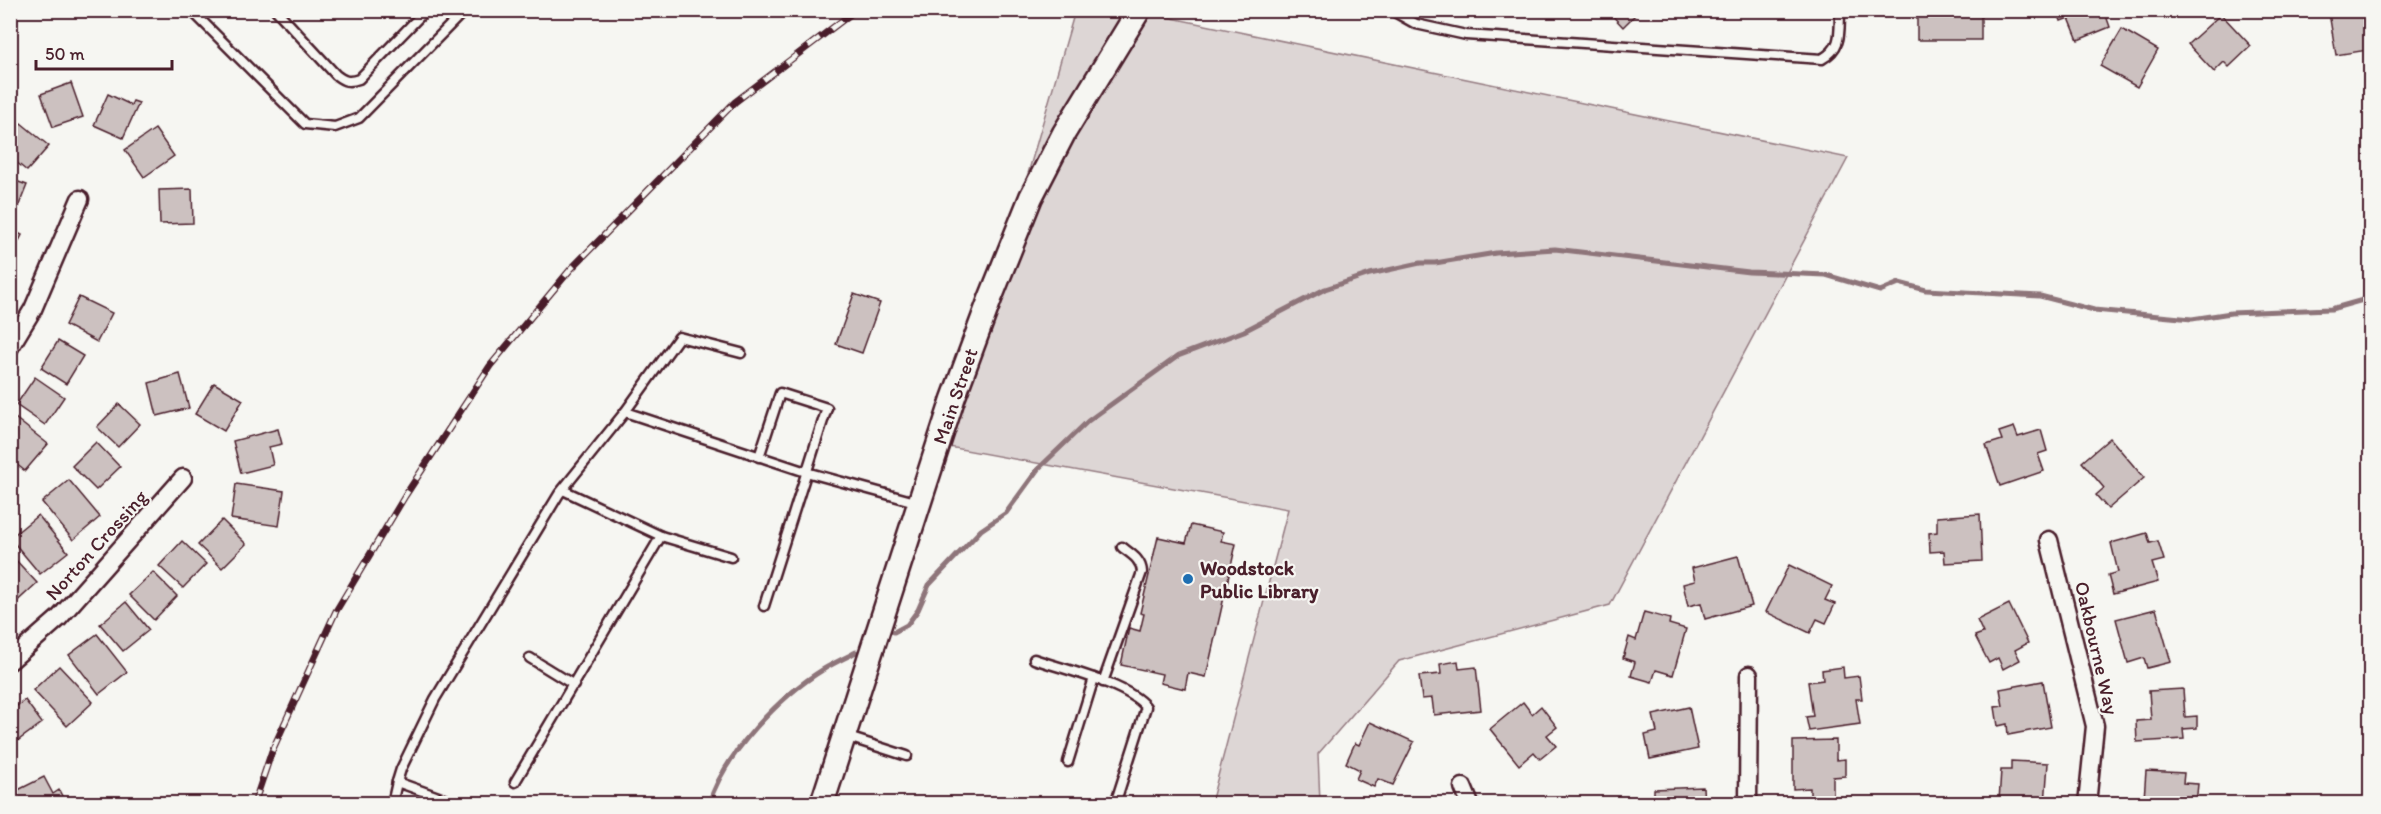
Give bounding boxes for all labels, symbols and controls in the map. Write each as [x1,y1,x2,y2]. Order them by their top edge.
scale bar [36,33,172,71]
text: 50 m [45,43,85,65]
street label: Main Street [927,345,983,447]
street label: Norton Crossing [40,484,152,605]
place label: Woodstock Public Library [1200,556,1319,604]
marker: Woodstock Public Library [1181,572,1195,586]
street label: Oakbourne Way [2070,579,2124,718]

